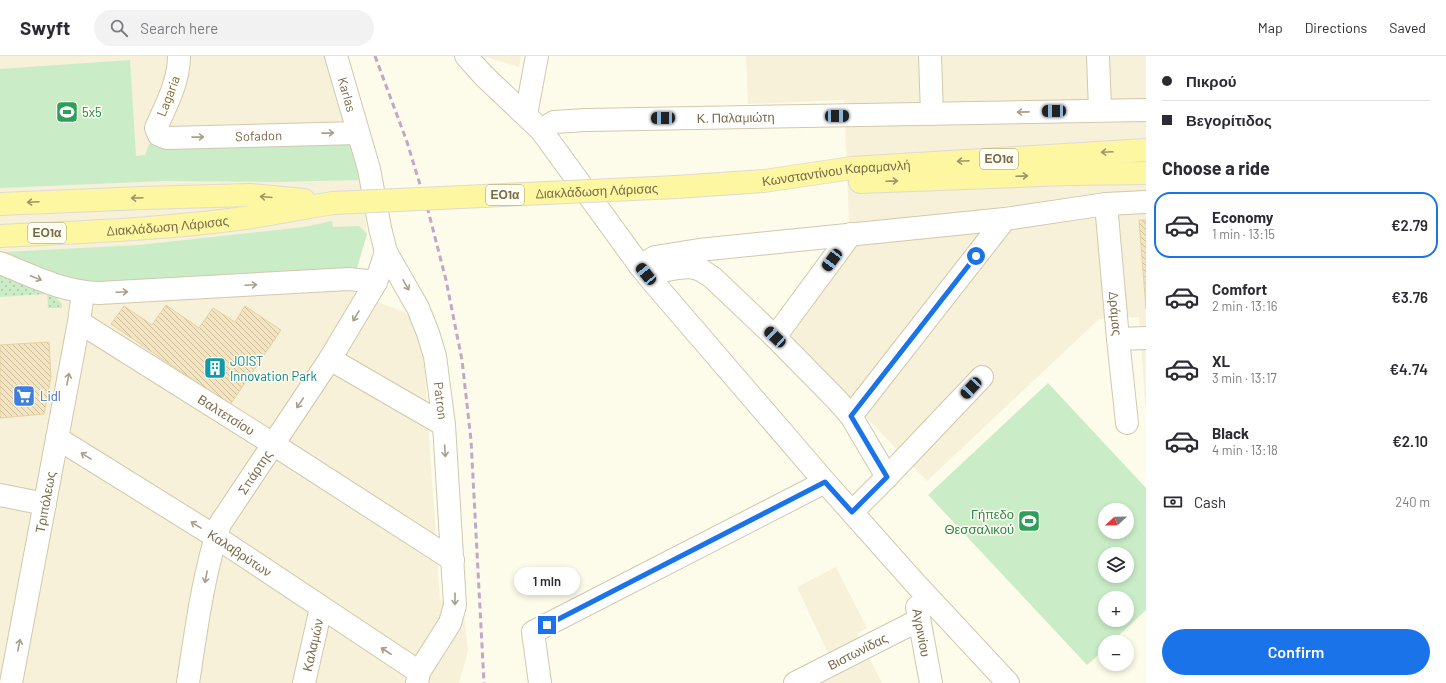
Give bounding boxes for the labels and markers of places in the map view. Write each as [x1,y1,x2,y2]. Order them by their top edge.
sports icon: 5x5 [54,99,80,125]
place label: 5x5 [82,104,102,120]
place label: JOIST Innovation Park [230,353,318,384]
building icon: JOIST Innovation Park [202,355,228,381]
supermarket icon: Lidl [11,383,37,409]
place label: Lidl [40,388,61,404]
place label: Γήπεδο Θεσσαλικού [944,506,1014,537]
sports icon: Γήπεδο Θεσσαλικού [1016,508,1042,534]

